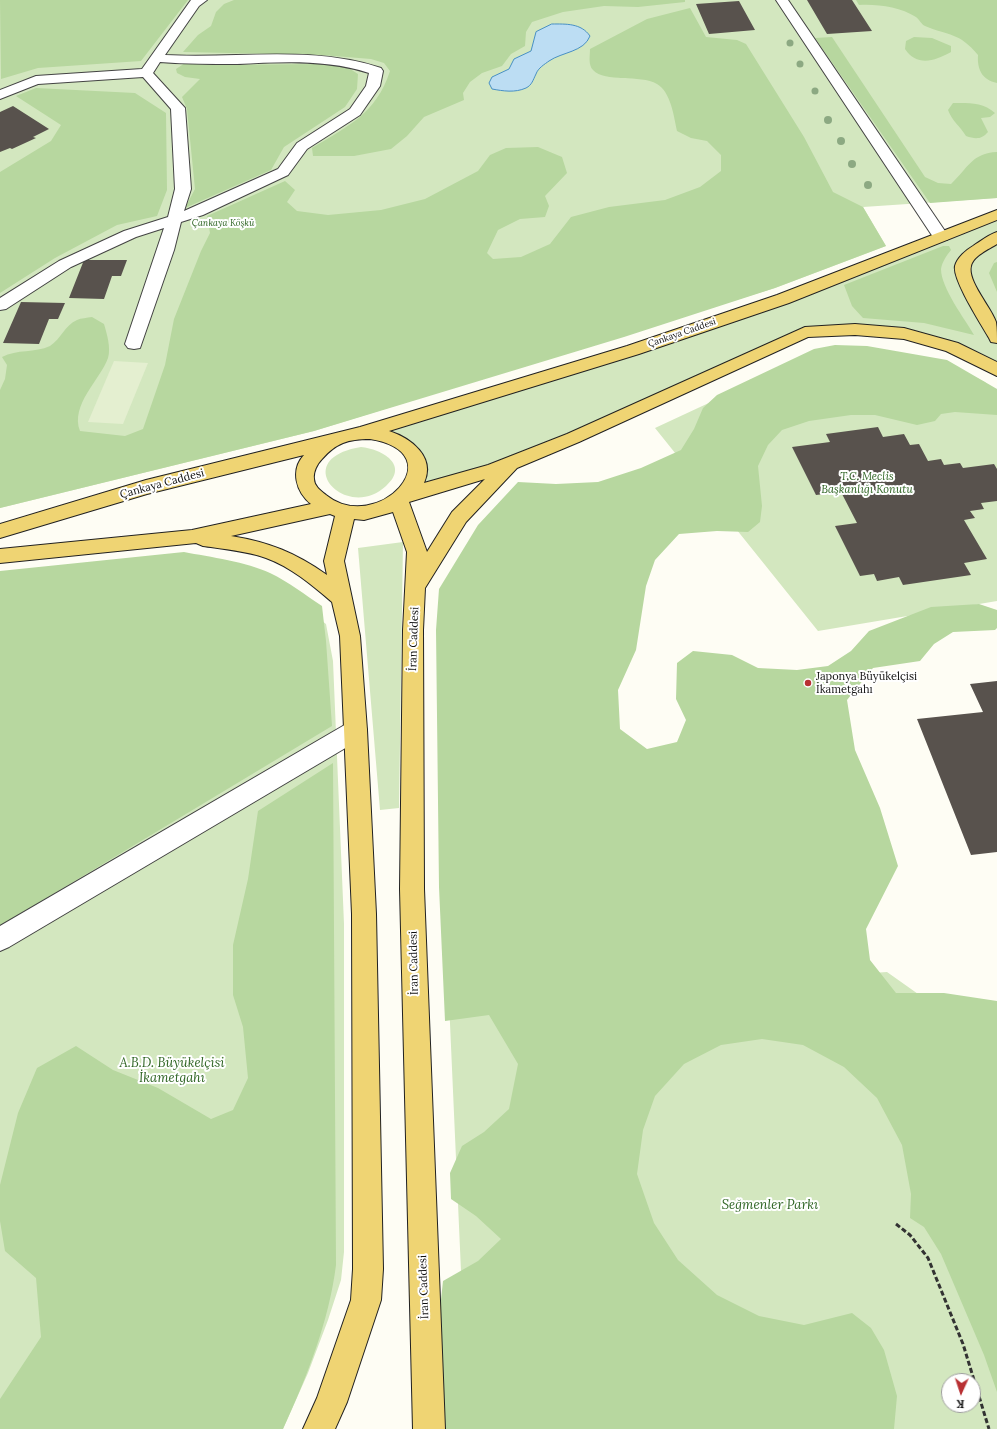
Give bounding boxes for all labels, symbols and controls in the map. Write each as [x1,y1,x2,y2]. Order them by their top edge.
park label: Çankaya Köşkü [192,218,254,228]
street label: Çankaya Caddesi [647,316,717,350]
street label: Çankaya Caddesi [118,466,206,502]
park label: T.C. Meclis Başkanlığı Konutu [821,470,913,496]
street label: İran Caddesi [406,607,422,671]
place label: Japonya Büyükelçisi İkametgahı [816,670,917,696]
marker: Japonya Büyükelçisi İkametgahı [803,678,813,688]
street label: İran Caddesi [407,931,421,995]
park label: A.B.D. Büyükelçisi İkametgahı [120,1055,224,1086]
park label: Seğmenler Parkı [722,1197,818,1213]
street label: İran Caddesi [416,1255,432,1319]
north arrow [941,1373,981,1413]
text: K [956,1397,965,1411]

